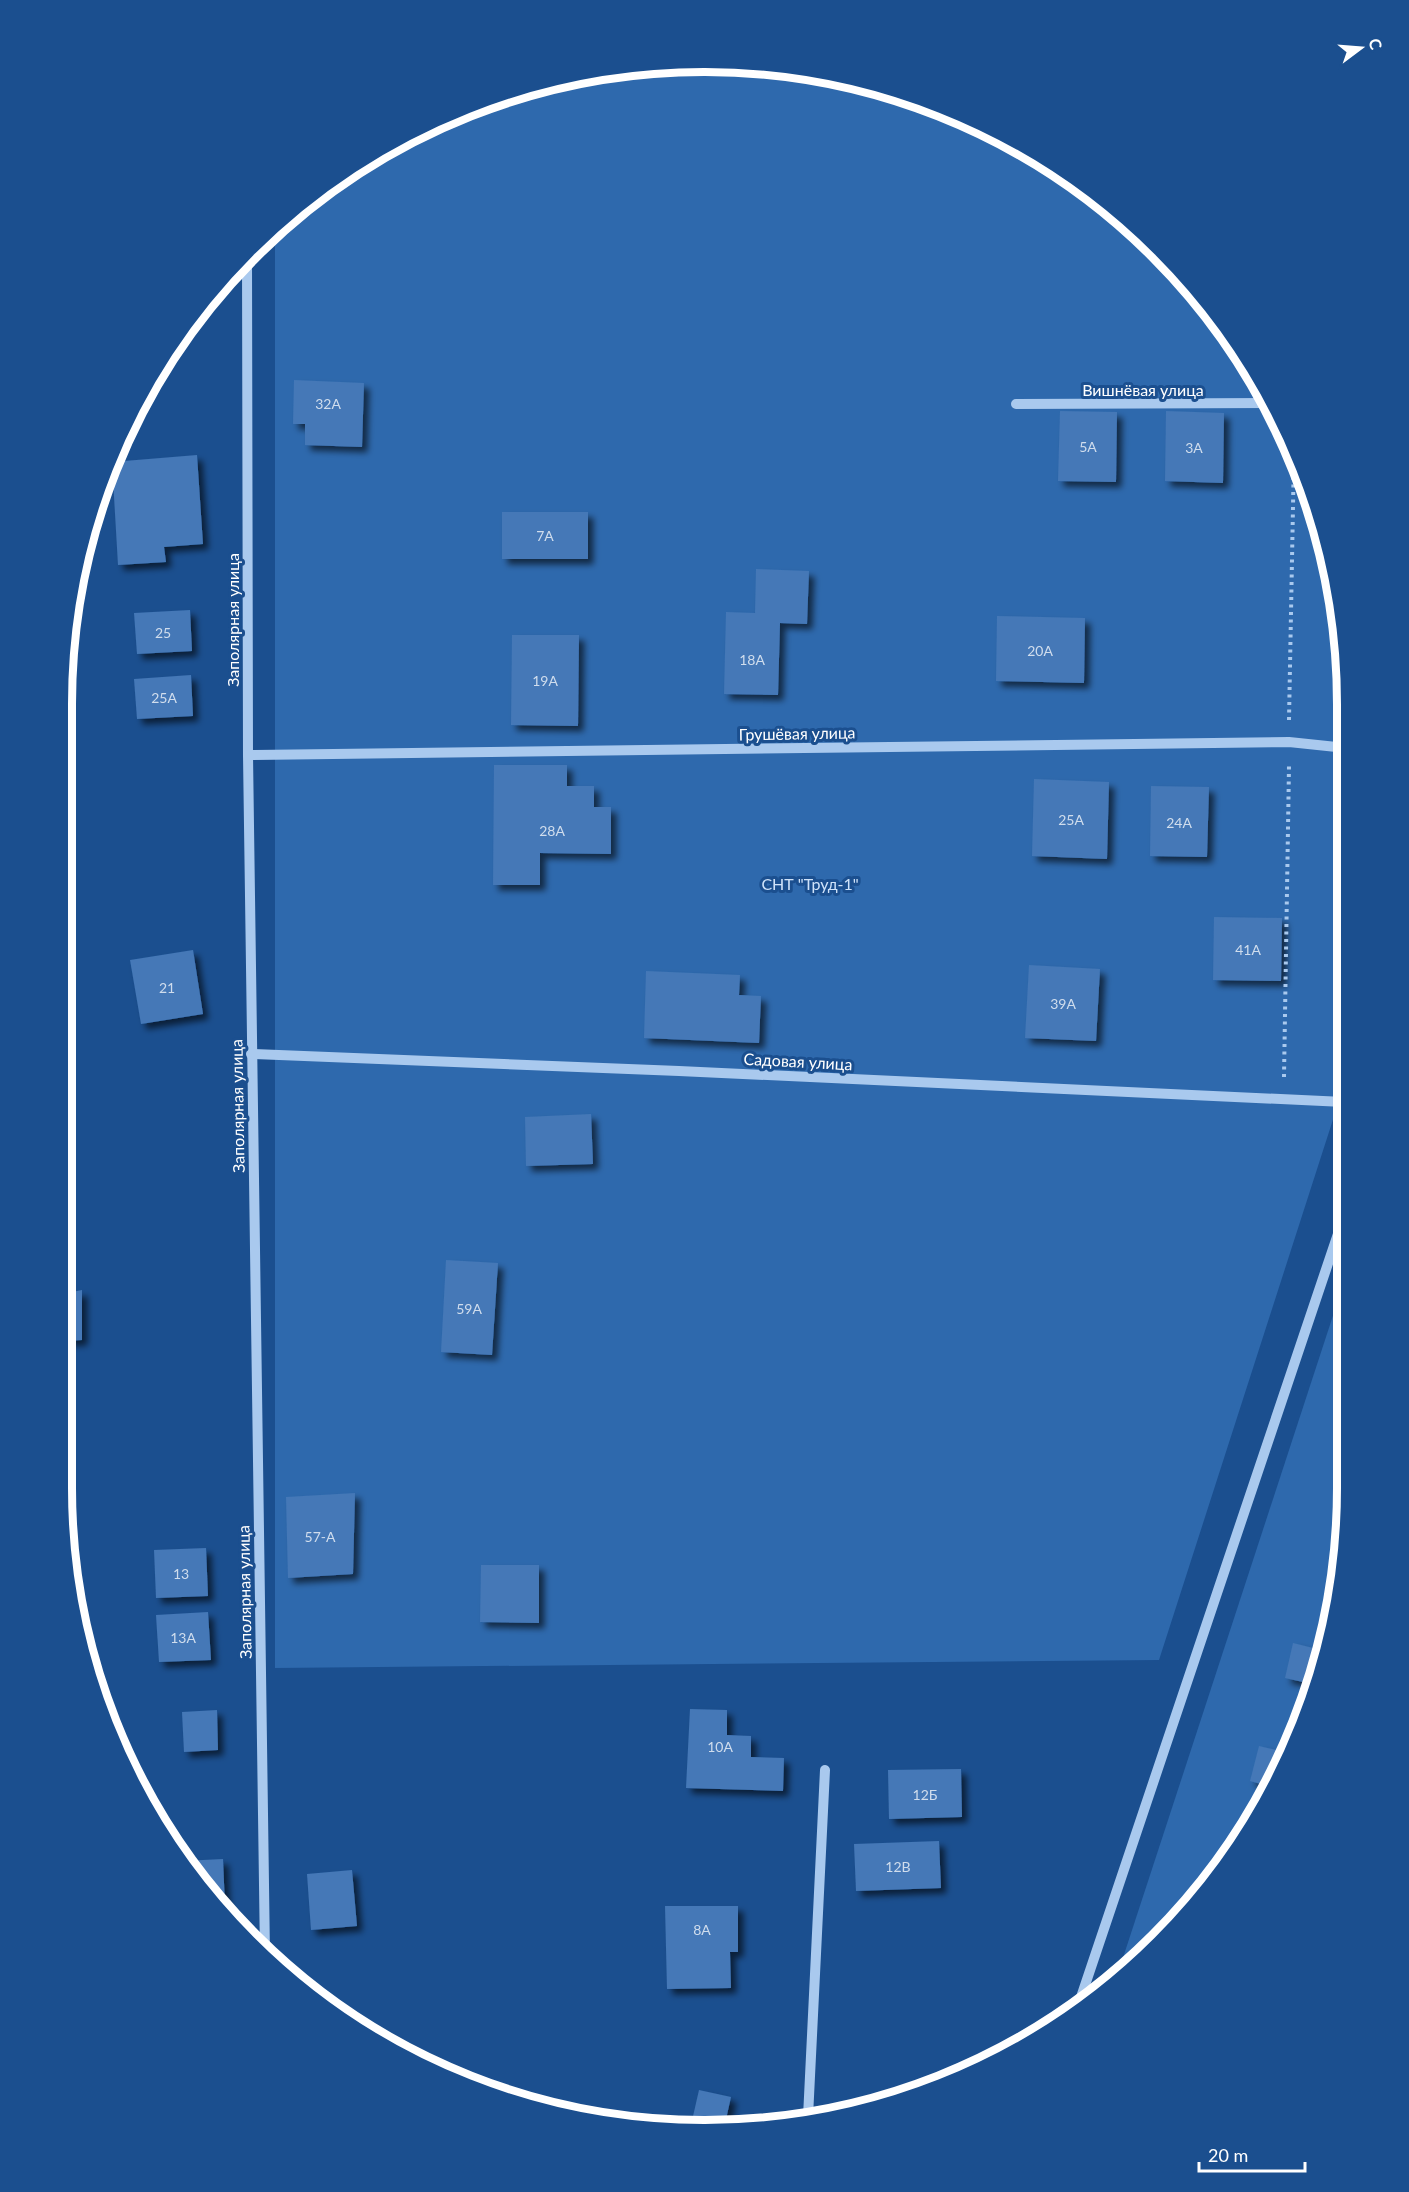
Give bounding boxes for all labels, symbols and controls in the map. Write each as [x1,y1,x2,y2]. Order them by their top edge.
north arrow [1331,18,1391,78]
text: С [1365,36,1387,52]
street label: Вишнёвая улица [1082,380,1204,399]
house number: 32А [315,395,341,412]
house number: 5А [1079,438,1097,455]
house number: 3А [1185,439,1203,456]
house number: 7А [536,527,554,544]
street label: Заполярная улица [223,553,242,687]
house number: 25 [155,624,171,641]
house number: 20А [1027,642,1053,659]
house number: 18А [739,651,765,668]
house number: 19А [532,672,558,689]
house number: 25А [151,689,177,706]
street label: Грушёвая улица [738,722,856,744]
house number: 25А [1058,811,1084,828]
house number: 24А [1166,814,1192,831]
house number: 28А [539,822,565,839]
park label: СНТ "Труд-1" [761,874,859,893]
house number: 41А [1235,941,1261,958]
house number: 21 [159,979,175,996]
house number: 39А [1050,995,1076,1012]
street label: Заполярная улица [226,1039,248,1173]
street label: Садовая улица [743,1049,853,1073]
house number: 59А [456,1300,482,1317]
street label: Заполярная улица [233,1525,255,1659]
house number: 57-А [305,1528,336,1545]
house number: 13 [173,1565,189,1582]
house number: 13А [170,1629,196,1646]
house number: 10А [707,1738,733,1755]
house number: 12Б [913,1786,938,1803]
house number: 12В [885,1858,911,1875]
house number: 8А [693,1921,711,1938]
scale bar [1199,2135,1306,2173]
text: 20 m [1208,2144,1248,2166]

